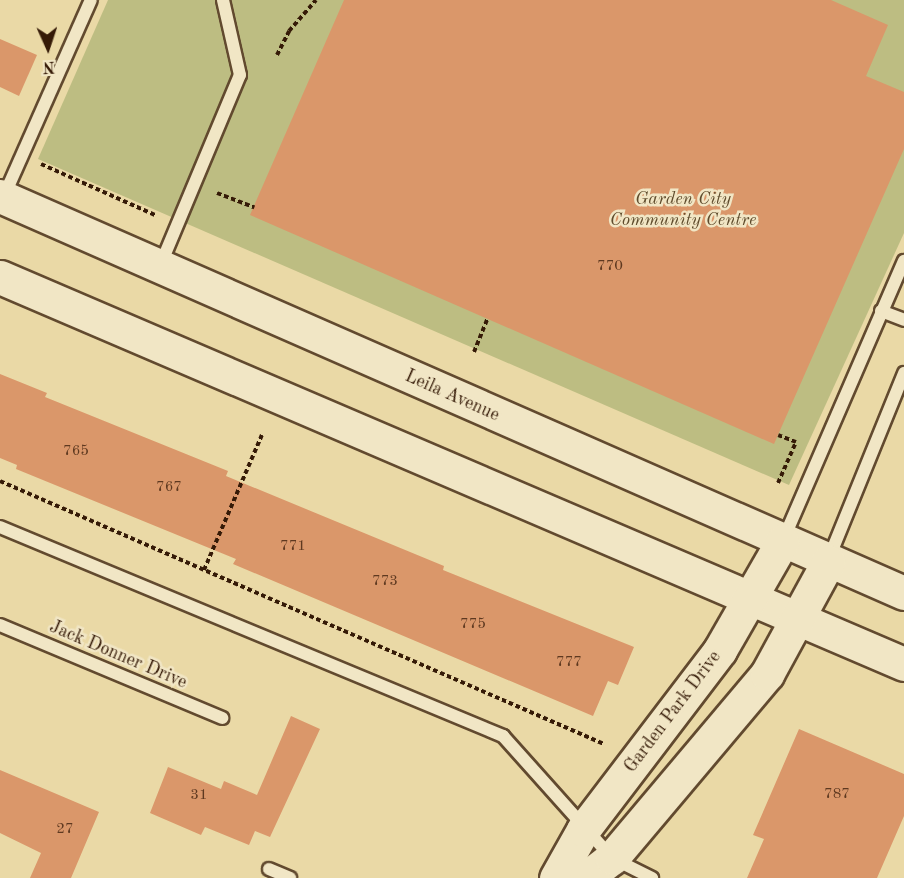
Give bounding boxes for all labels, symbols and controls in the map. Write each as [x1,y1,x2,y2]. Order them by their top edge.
north arrow [18,18,78,78]
text: N [42,58,55,74]
park label: Garden City Community Centre [610,189,756,232]
house number: 770 [597,258,623,276]
street label: Leila Avenue [401,366,503,426]
house number: 765 [63,443,89,461]
house number: 767 [156,479,182,497]
house number: 771 [280,538,306,556]
house number: 773 [372,573,398,591]
street label: Jack Donner Drive [46,616,190,694]
house number: 775 [460,616,486,634]
street label: Garden Park Drive [620,647,726,777]
house number: 777 [556,654,582,672]
house number: 787 [824,786,850,804]
house number: 31 [190,787,208,805]
house number: 27 [56,821,74,839]

